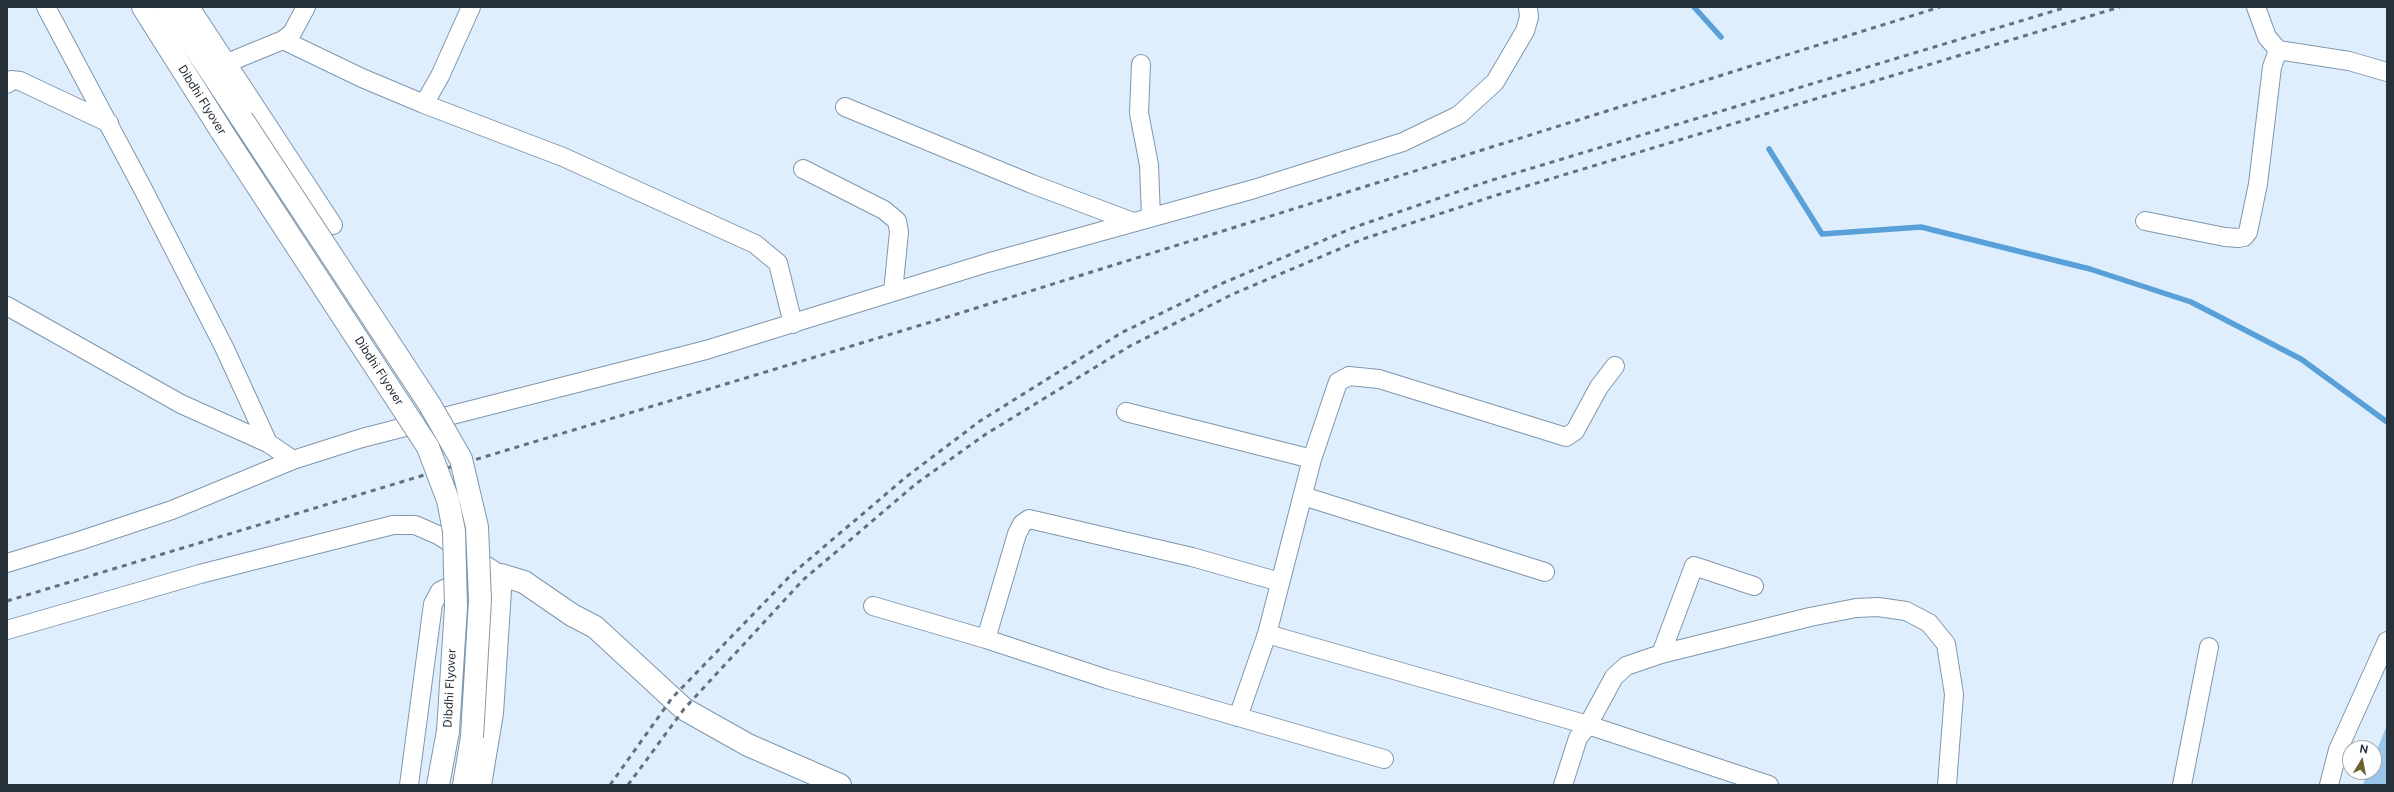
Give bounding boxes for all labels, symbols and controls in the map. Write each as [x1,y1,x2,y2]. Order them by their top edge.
street label: Dibdhi Flyover [175,62,229,138]
street label: Dibdhi Flyover [351,334,407,408]
street label: Dibdhi Flyover [441,648,459,728]
north arrow [2342,740,2382,780]
text: N [2359,743,2369,756]

